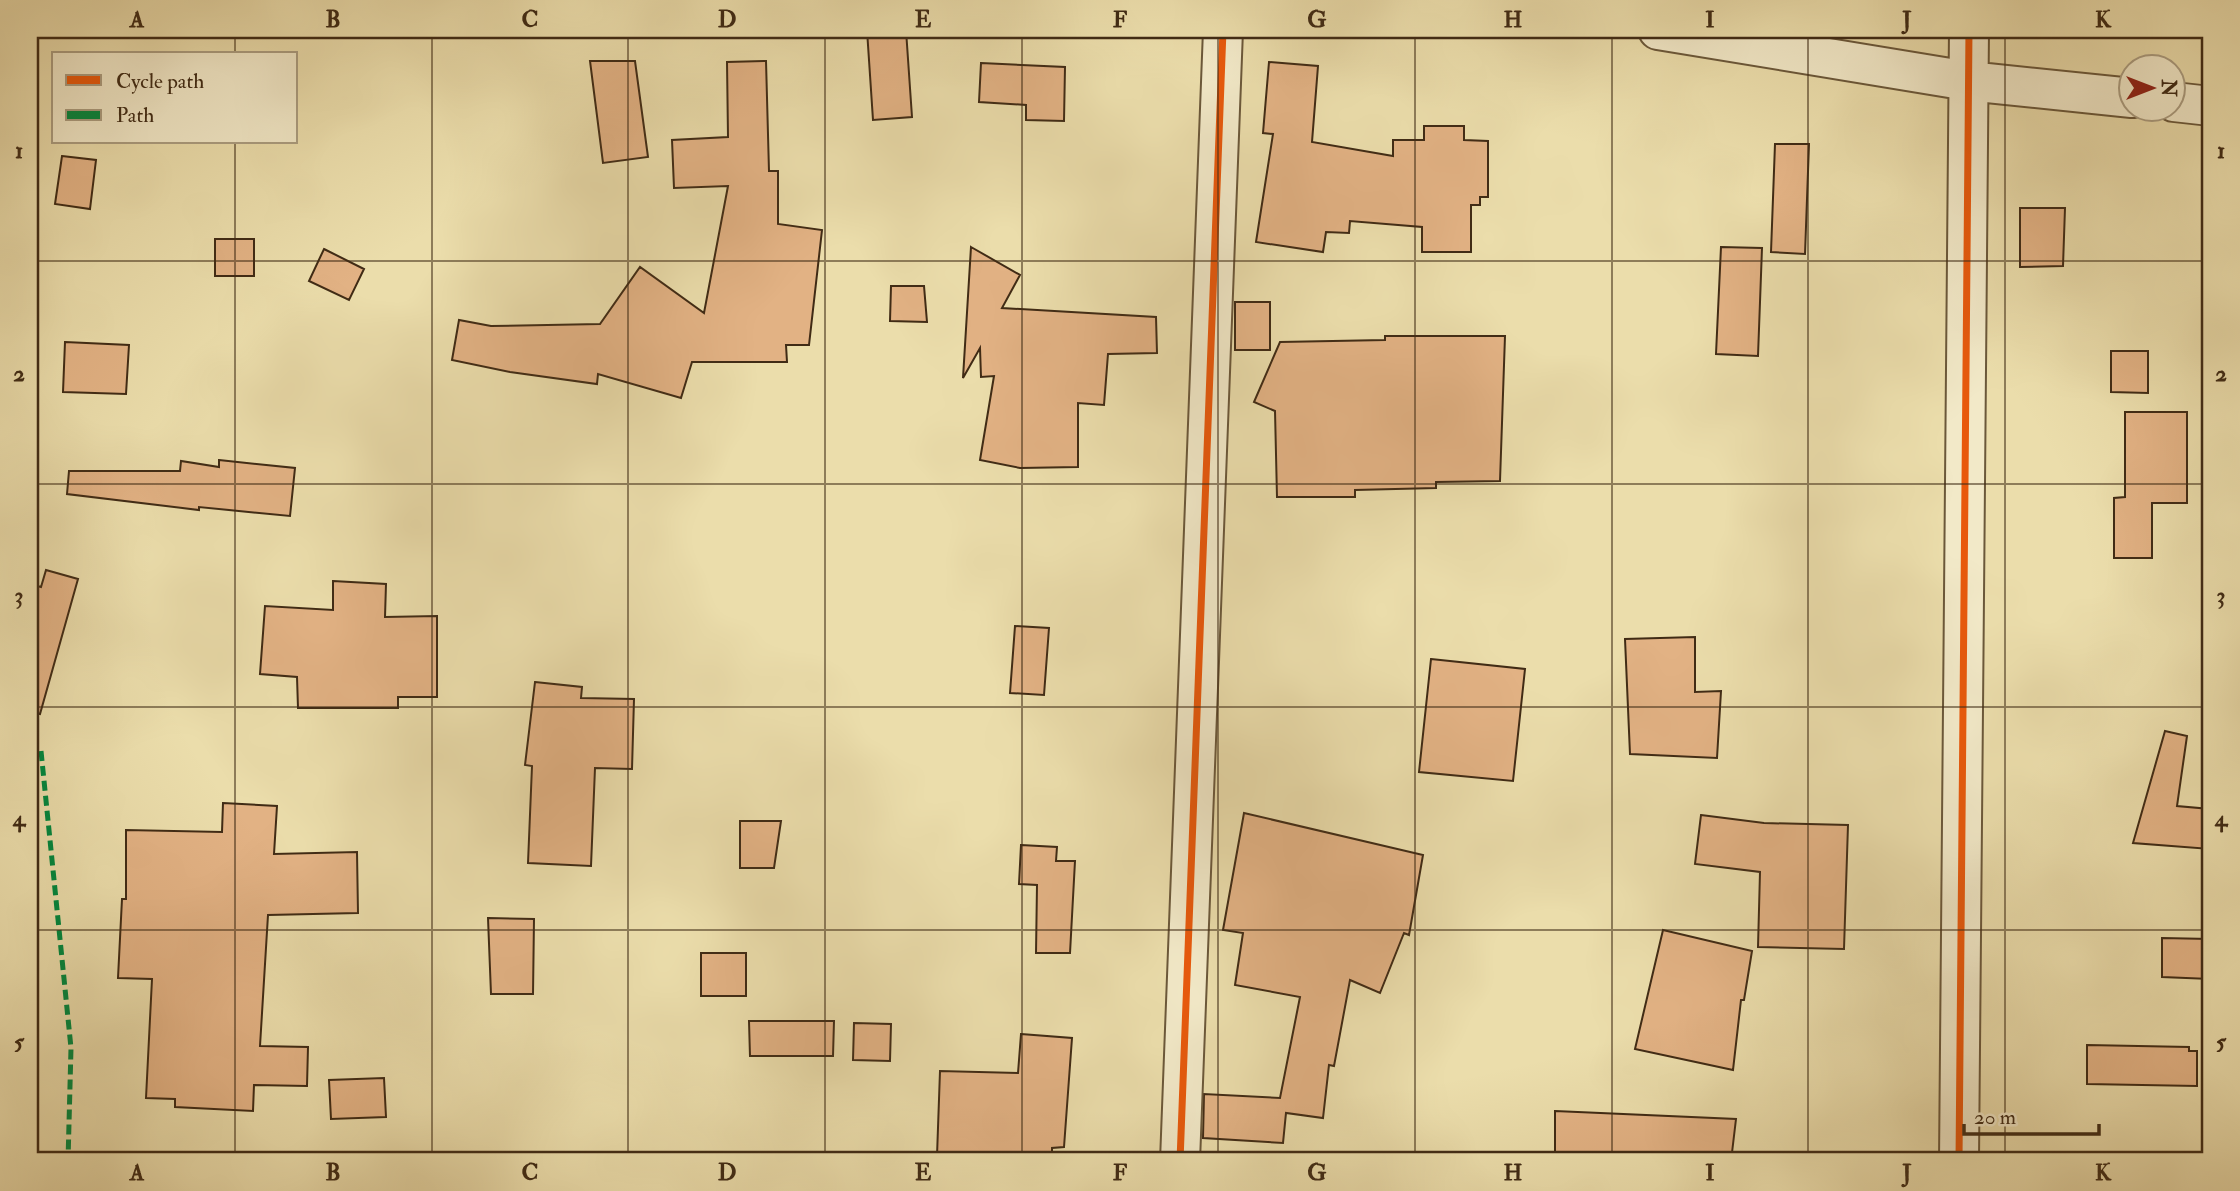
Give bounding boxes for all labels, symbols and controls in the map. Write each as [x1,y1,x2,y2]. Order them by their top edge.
text: A [129,5,145,34]
text: B [325,5,341,34]
text: C [522,5,538,34]
text: D [718,5,736,34]
text: E [915,5,932,34]
text: F [1113,5,1128,34]
text: G [1307,5,1327,34]
text: H [1504,5,1523,34]
text: I [1705,5,1715,34]
text: J [1901,5,1912,35]
text: K [2095,5,2112,34]
legend [52,52,298,144]
north arrow [2118,52,2188,122]
text: Cycle path [116,68,204,95]
text: N [2156,78,2180,97]
text: Path [116,102,154,129]
text: 1 [15,136,23,165]
text: 1 [2217,136,2225,165]
text: 2 [13,359,25,388]
text: 2 [2215,359,2227,388]
text: 3 [15,581,23,610]
text: 3 [2217,581,2225,610]
text: 4 [12,804,27,833]
text: 4 [2214,804,2229,833]
text: 5 [14,1027,25,1056]
text: 5 [2216,1027,2227,1056]
scale bar [1964,1093,2098,1137]
text: 20 m [1974,1104,2016,1131]
text: A [129,1158,145,1187]
text: B [325,1158,341,1187]
text: C [522,1158,538,1187]
text: D [718,1158,736,1187]
text: E [915,1158,932,1187]
text: F [1113,1158,1128,1187]
text: G [1307,1158,1327,1187]
text: H [1504,1158,1523,1187]
text: I [1705,1158,1715,1187]
text: J [1901,1158,1912,1188]
text: K [2095,1158,2112,1187]

